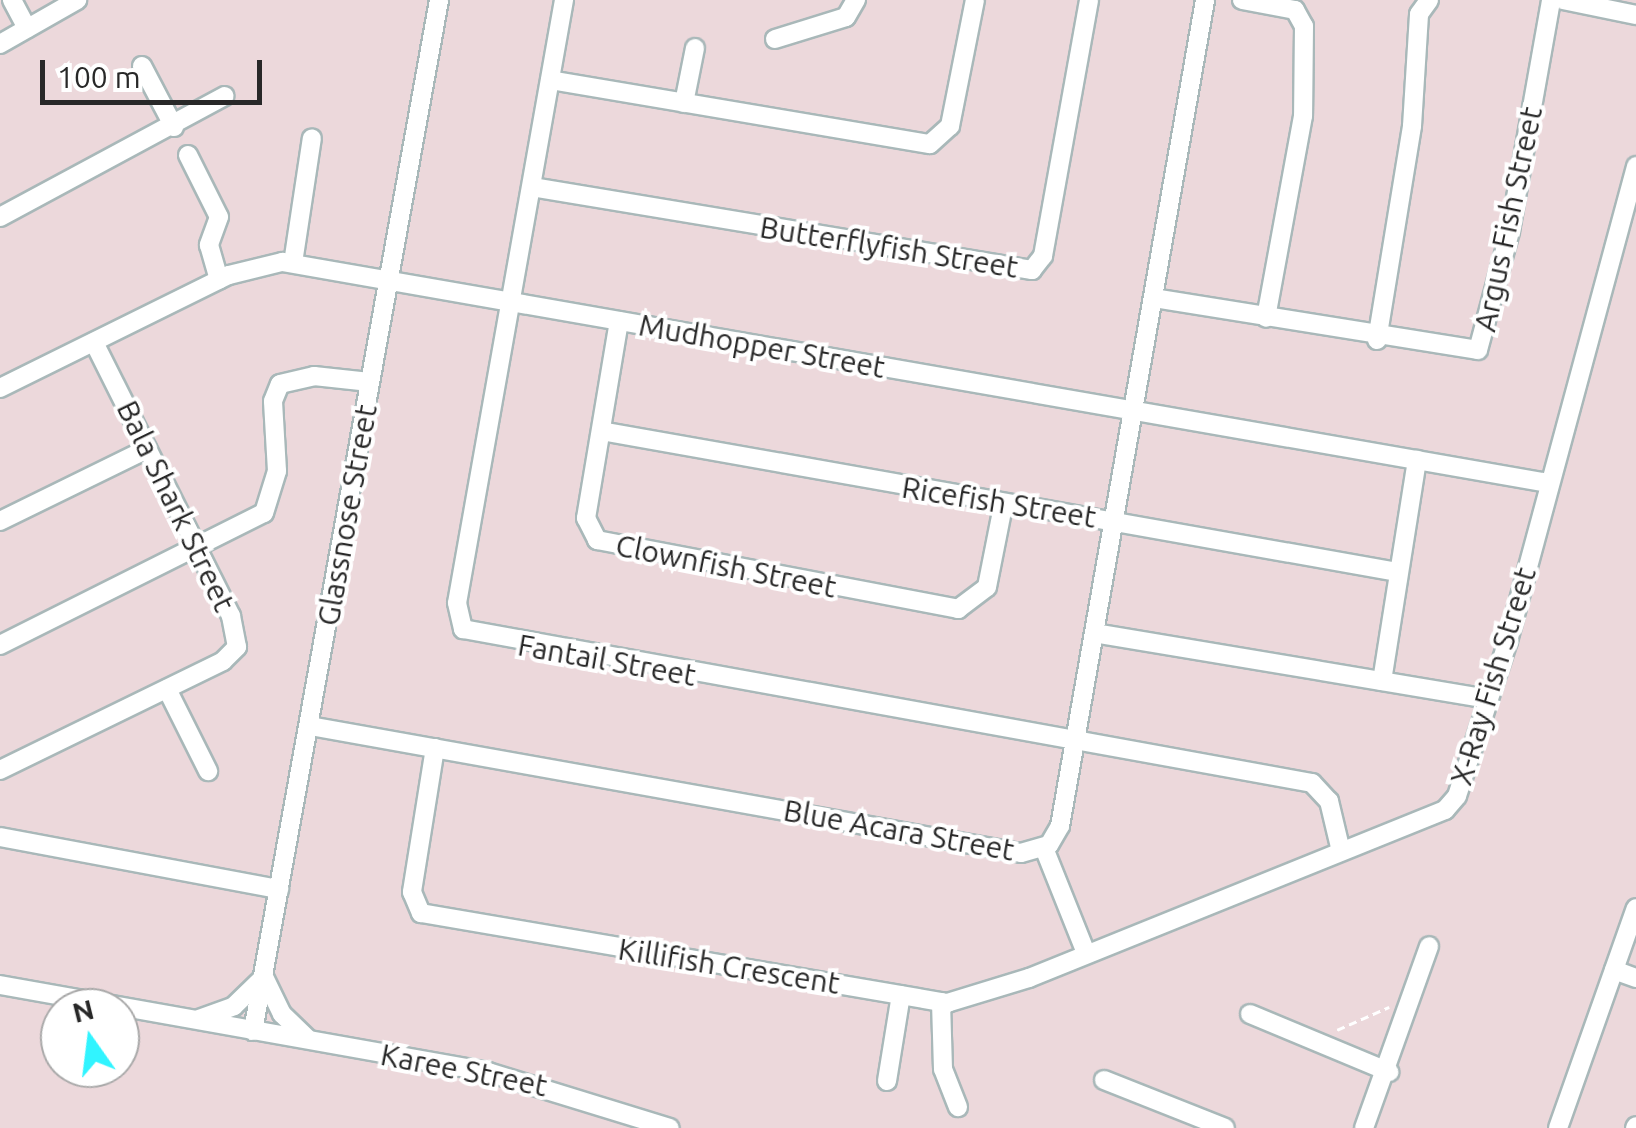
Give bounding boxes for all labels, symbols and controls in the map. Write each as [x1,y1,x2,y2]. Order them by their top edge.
scale bar [45,40,268,102]
text: 100 m [57,60,141,94]
street label: Argus Fish Street [1467,103,1549,335]
street label: Butterflyfish Street [757,209,1021,285]
street label: Mudhopper Street [636,307,888,385]
street label: Bala Shark Street [109,395,243,617]
street label: Glassnose Street [310,401,384,629]
street label: Ricefish Street [899,469,1099,535]
street label: Clownfish Street [613,527,839,605]
street label: X-Ray Fish Street [1443,563,1543,789]
street label: Fantail Street [515,627,699,693]
street label: Blue Acara Street [781,792,1017,868]
street label: Killifish Crescent [616,931,842,1001]
north arrow [40,988,140,1088]
text: N [69,993,97,1028]
street label: Karee Street [378,1036,550,1104]

